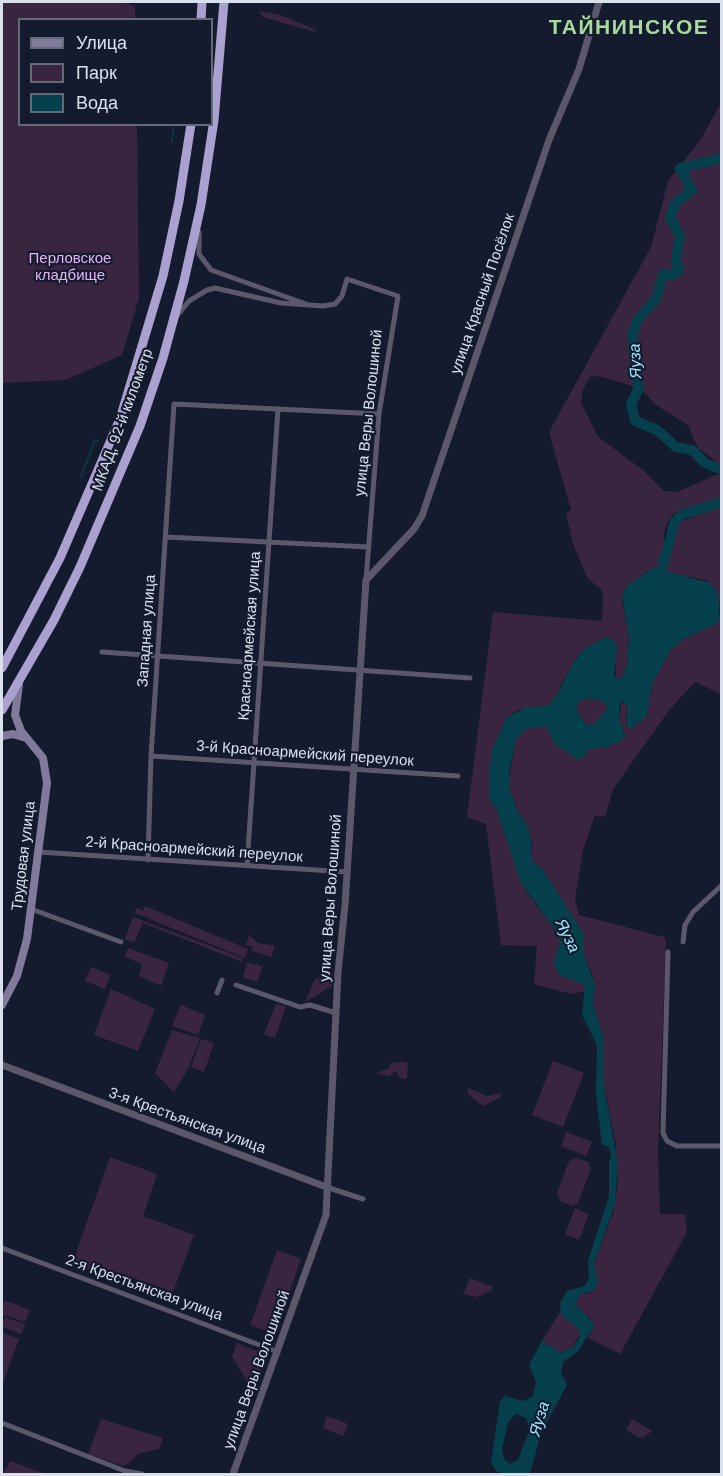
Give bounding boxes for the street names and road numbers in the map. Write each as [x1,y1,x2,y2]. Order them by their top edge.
street label: улица Красный Посёлок [447,211,519,377]
street label: улица Веры Волошиной [351,329,387,497]
street label: МКАД, 92-й километр [89,346,157,494]
street label: Красноармейская улица [235,551,265,721]
street label: Западная улица [134,574,160,688]
street label: 3-й Красноармейский переулок [196,737,414,771]
street label: Трудовая улица [8,800,40,912]
street label: улица Веры Волошиной [316,814,346,982]
street label: 2-й Красноармейский переулок [85,833,303,867]
street label: 3-я Крестьянская улица [106,1084,268,1158]
street label: 2-я Крестьянская улица [63,1251,225,1325]
street label: улица Веры Волошиной [220,1288,294,1452]

